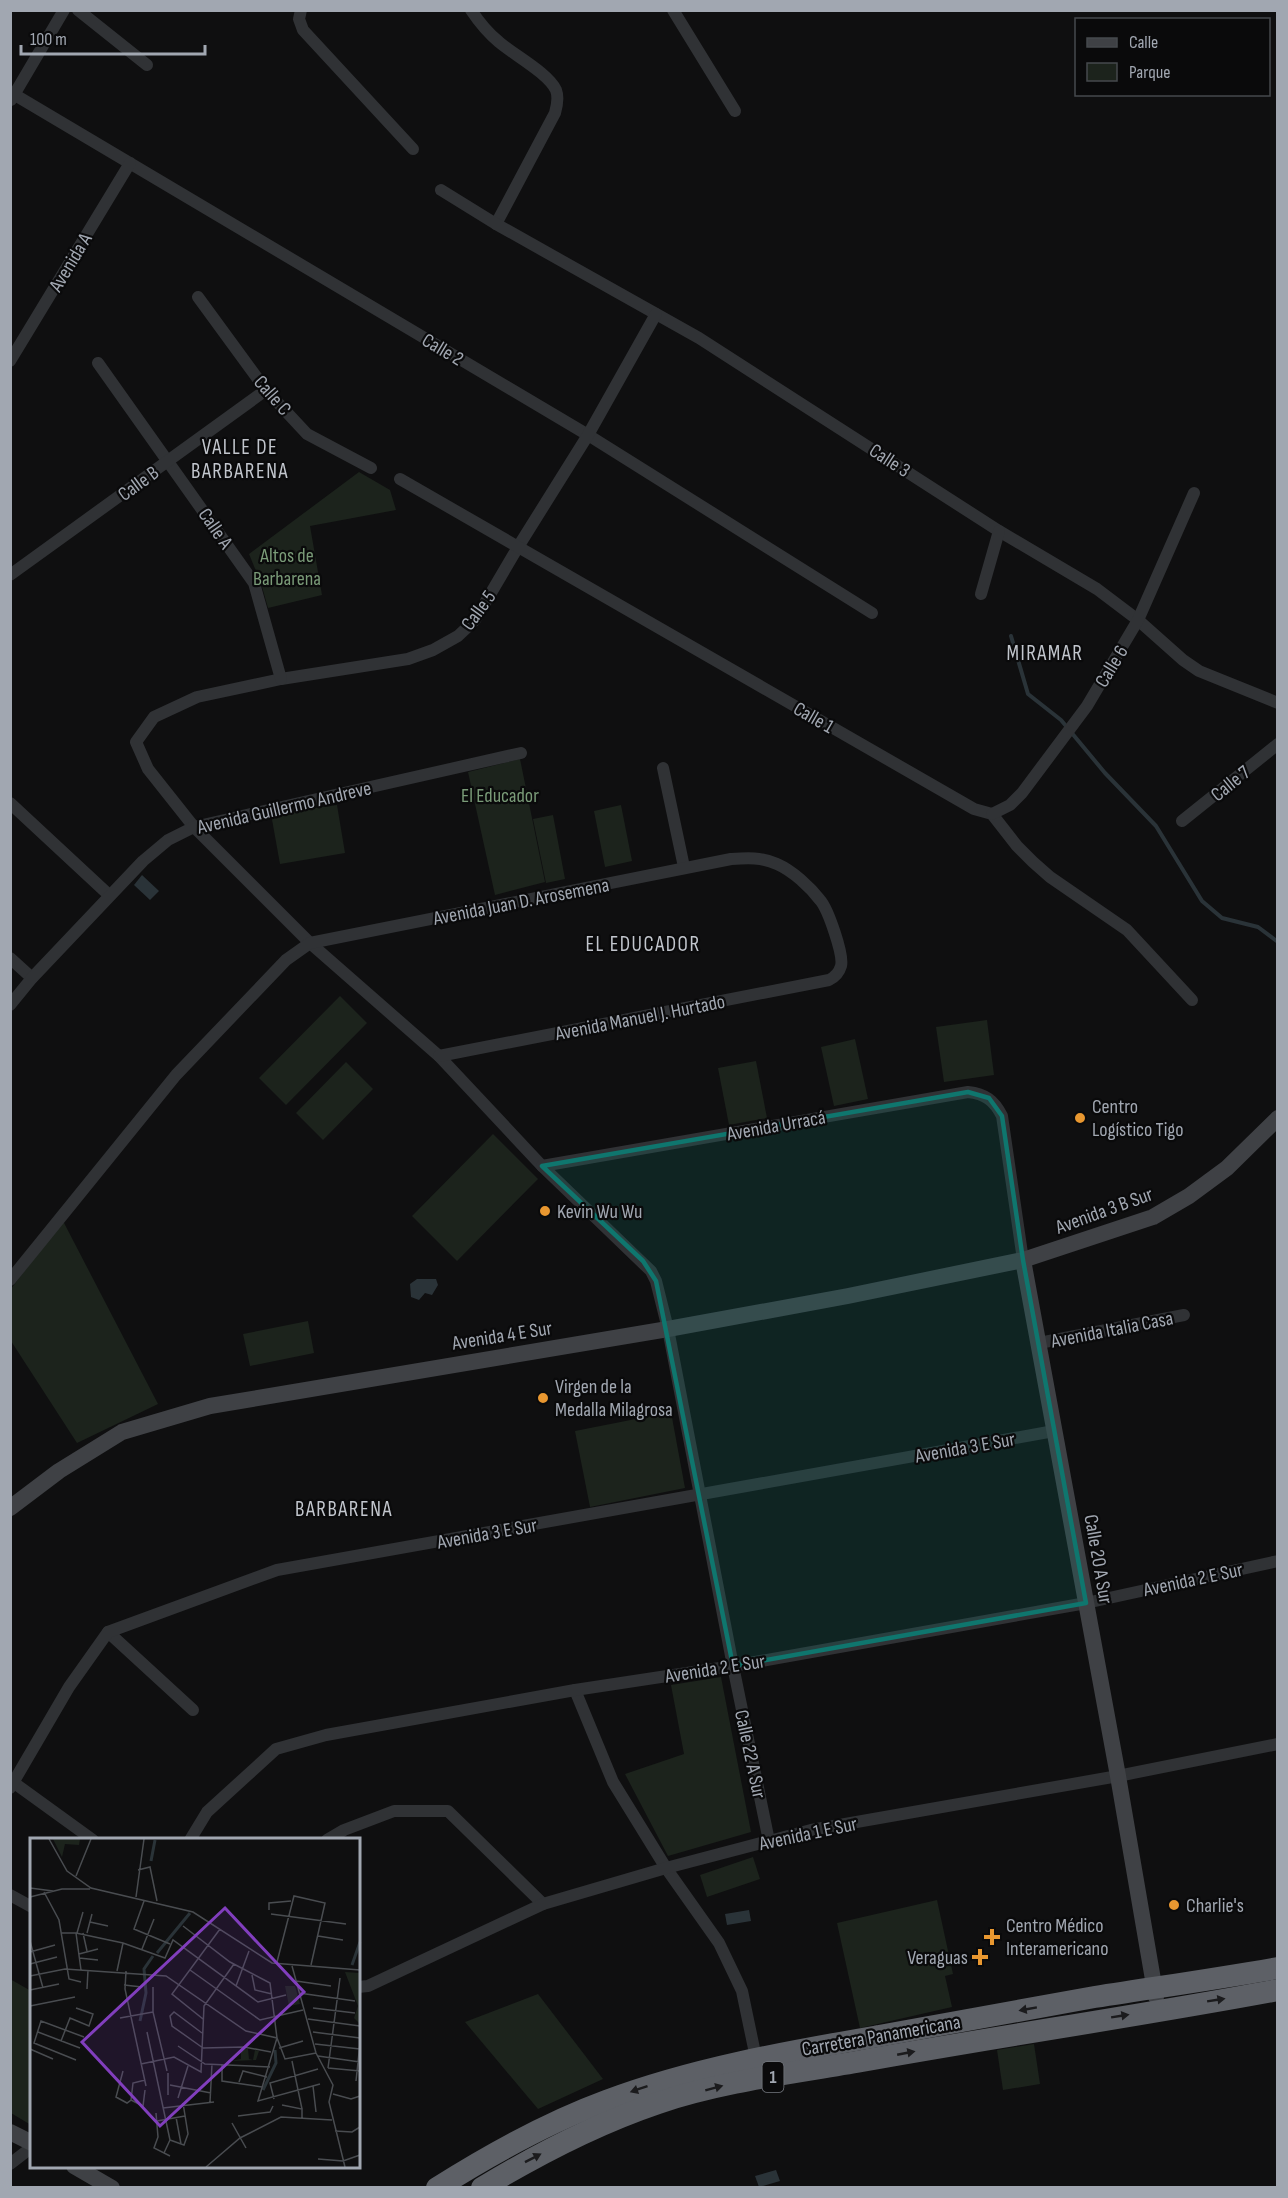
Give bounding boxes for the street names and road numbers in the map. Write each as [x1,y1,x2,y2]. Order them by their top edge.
street label: Avenida A [44,229,98,297]
street label: Calle 2 [417,328,468,371]
street label: Calle C [248,371,296,421]
street label: Calle 3 [864,439,914,483]
street label: Calle B [113,461,164,507]
street label: Calle A [193,504,238,554]
street label: Calle 5 [456,586,501,635]
street label: Calle 6 [1090,641,1134,692]
street label: Calle 1 [789,697,838,739]
street label: Calle 7 [1206,761,1255,807]
street label: Avenida Guillermo Andreve [194,776,374,840]
street label: Avenida Juan D. Arosemena [430,873,611,931]
street label: Avenida Manuel J. Hurtado [552,990,727,1046]
street label: Avenida Urracá [724,1106,827,1147]
street label: Avenida 3 B Sur [1051,1182,1156,1240]
street label: Avenida Italia Casa [1048,1306,1175,1354]
street label: Avenida 4 E Sur [449,1316,554,1356]
street label: Avenida 3 E Sur [912,1427,1017,1469]
street label: Avenida 3 E Sur [434,1513,539,1555]
street label: Calle 20 A Sur [1078,1513,1118,1606]
street label: Avenida 2 E Sur [1140,1558,1245,1602]
street label: Avenida 2 E Sur [662,1649,767,1689]
street label: Calle 22 A Sur [729,1708,771,1801]
street label: Avenida 1 E Sur [756,1812,860,1856]
street label: Carretera Panamericana [800,2010,962,2062]
road number: 1 [762,2062,784,2092]

